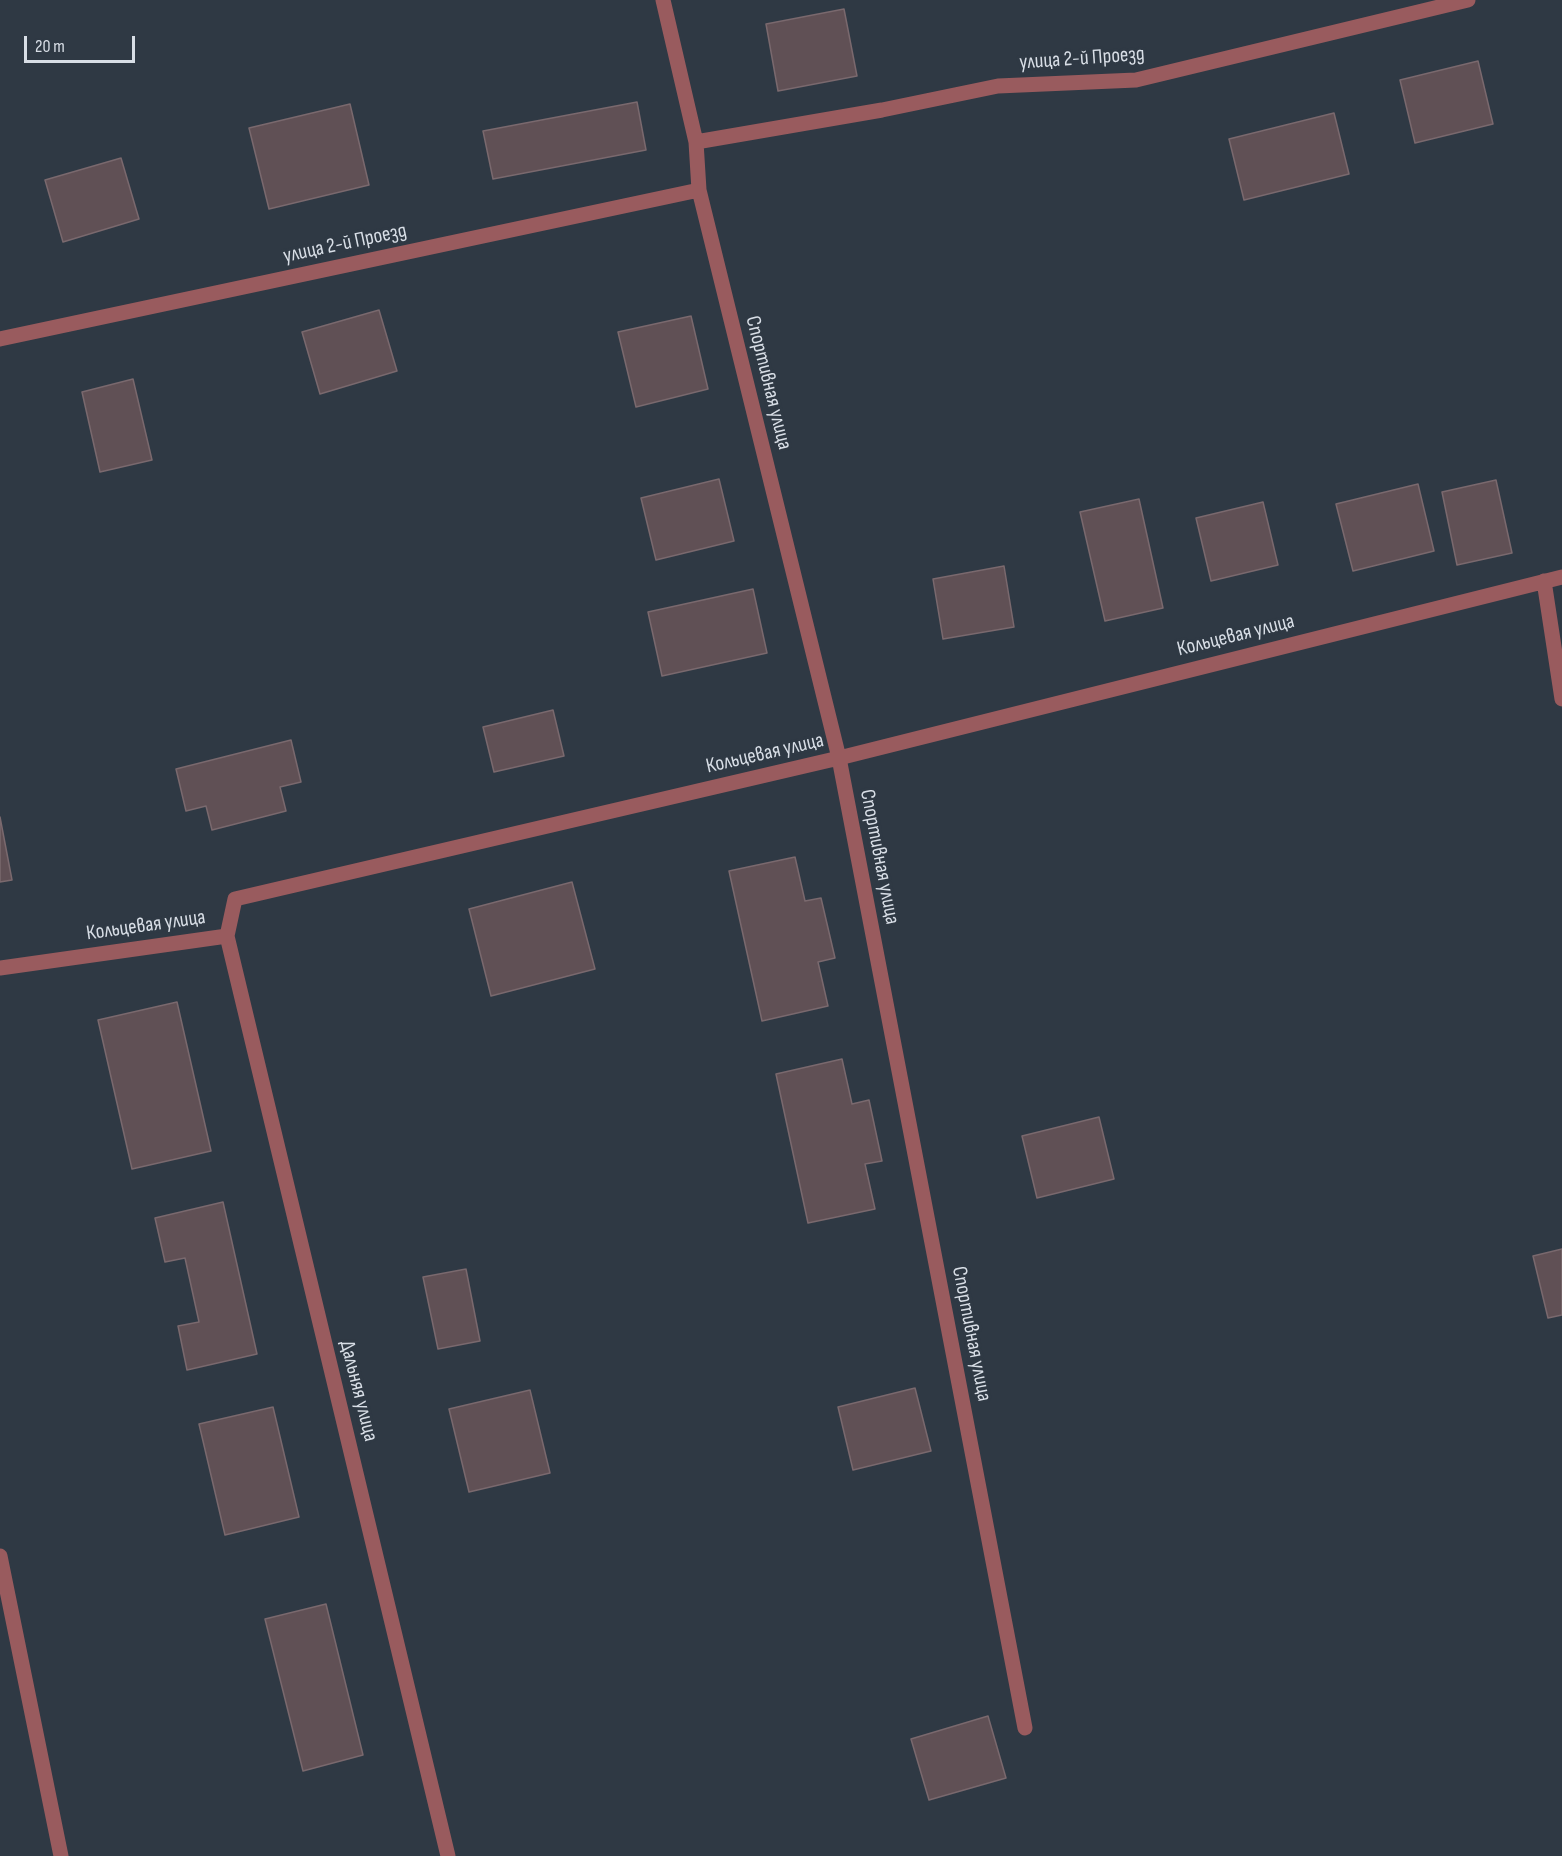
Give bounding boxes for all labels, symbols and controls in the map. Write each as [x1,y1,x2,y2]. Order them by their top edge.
scale bar [27,24,138,62]
text: 20 m [35,36,65,57]
street label: улица 2-й Проезд [1018,42,1146,76]
street label: улица 2-й Проезд [281,219,409,269]
street label: Спортивная улица [739,314,797,452]
street label: Кольцевая улица [1175,609,1297,663]
street label: Кольцевая улица [704,728,826,780]
street label: Спортивная улица [854,787,904,927]
street label: Кольцевая улица [85,905,207,947]
street label: Спортивная улица [946,1264,996,1404]
street label: Дальняя улица [333,1338,383,1444]

